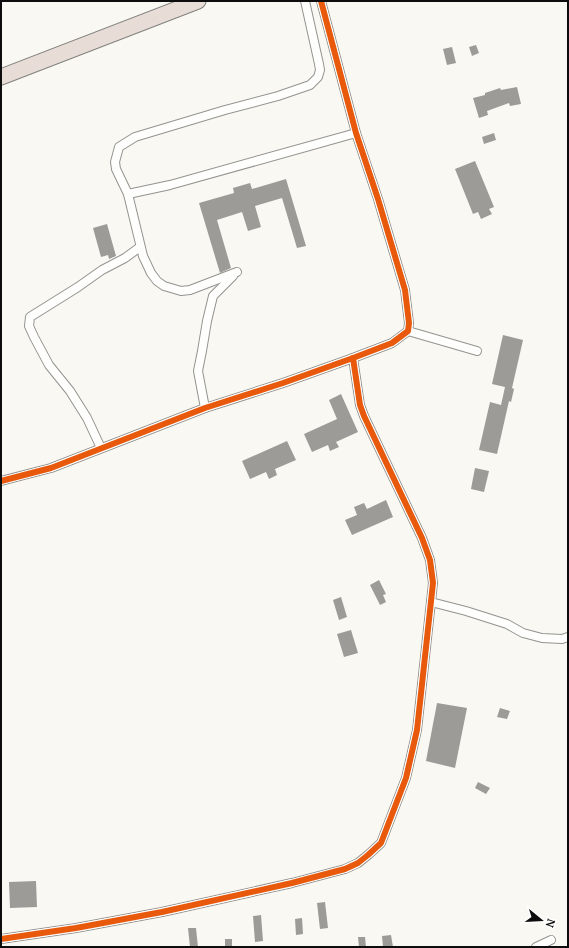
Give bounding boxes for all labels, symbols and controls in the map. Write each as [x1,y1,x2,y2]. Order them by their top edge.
north arrow [521,900,561,940]
text: N [542,917,558,930]

